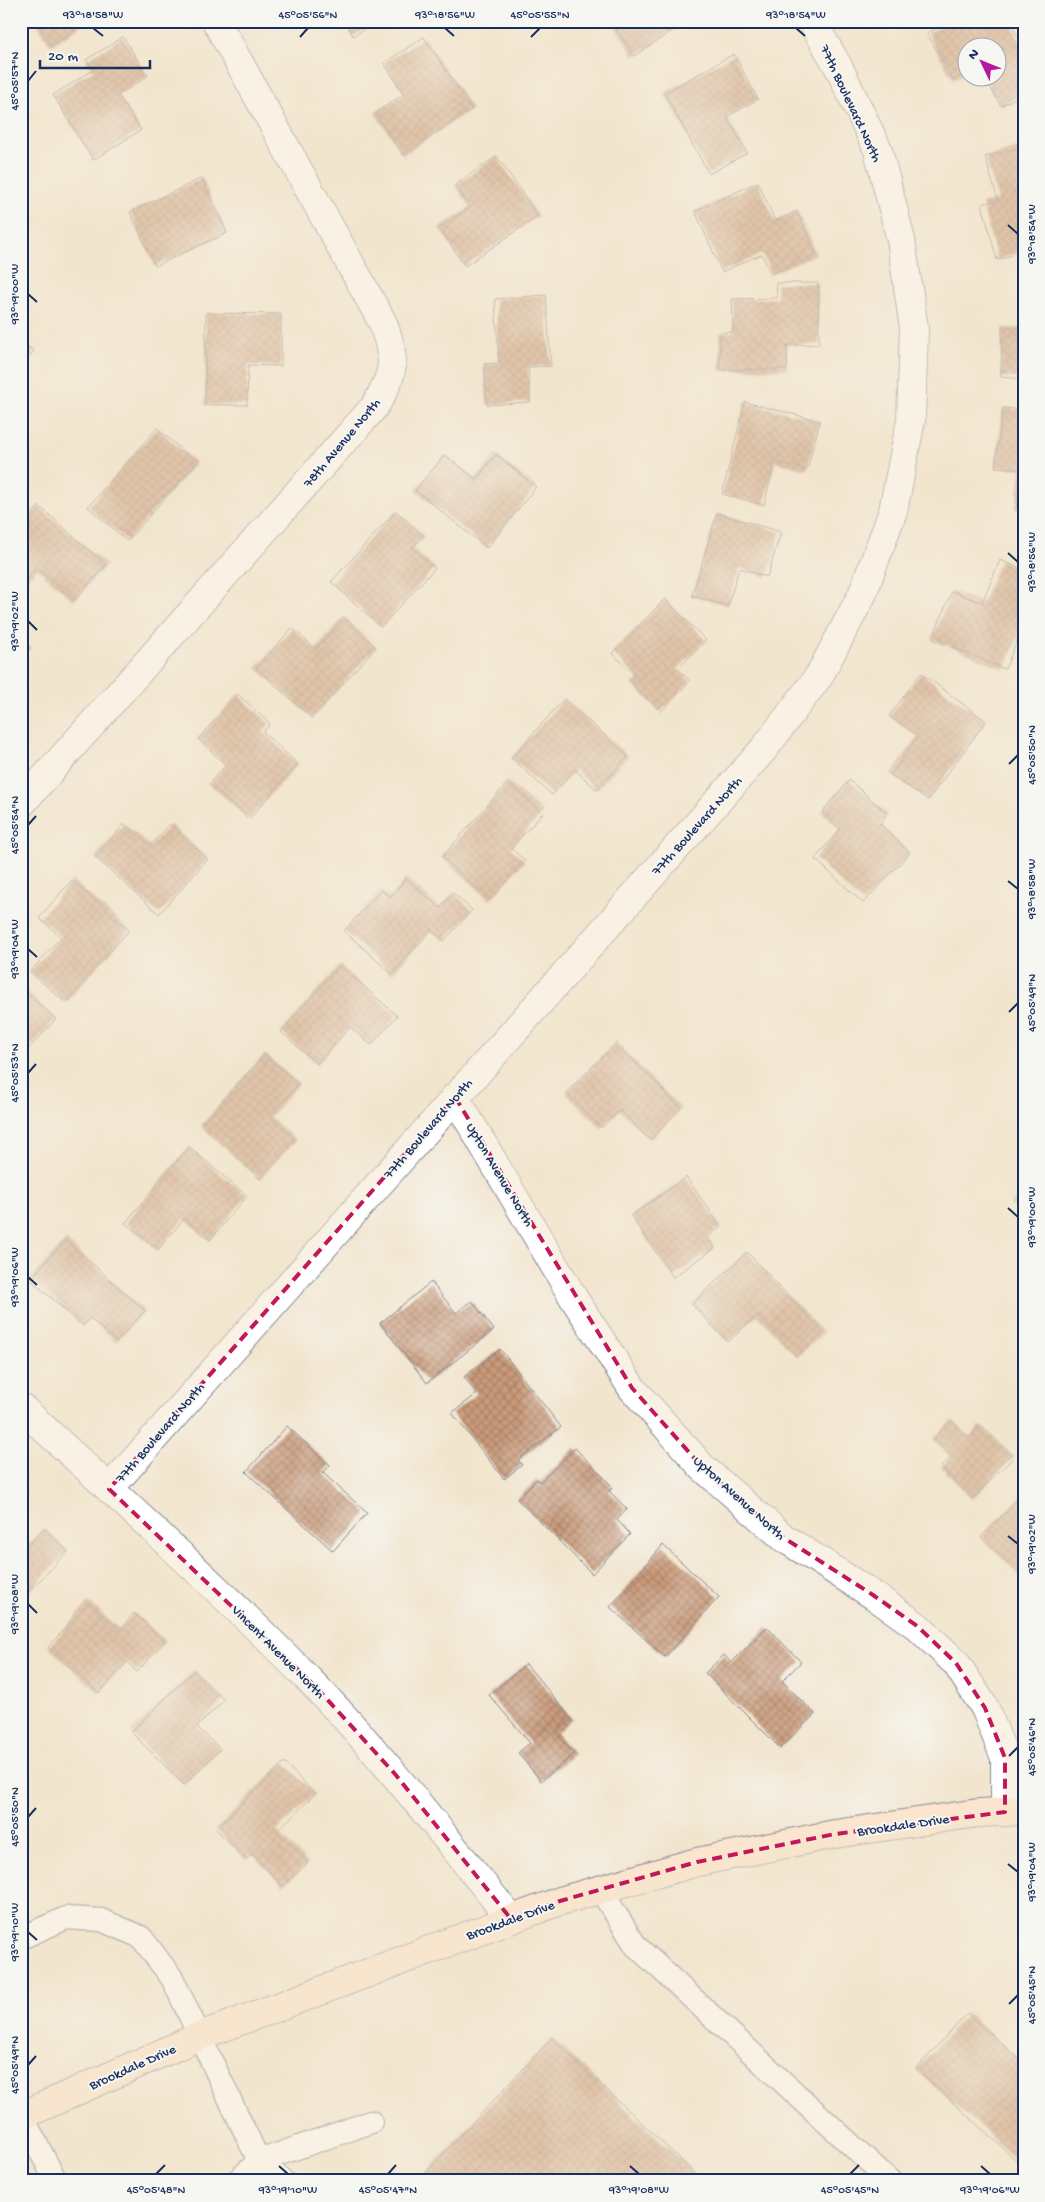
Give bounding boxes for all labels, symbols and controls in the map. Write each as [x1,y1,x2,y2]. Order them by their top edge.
text: 93°18'58"W [62,9,123,23]
text: 45°05'56"N [279,9,338,23]
text: 93°18'56"W [414,9,475,23]
text: 45°05'55"N [511,9,570,23]
text: 93°18'54"W [765,9,826,23]
scale bar [40,38,150,70]
north arrow [958,38,1008,88]
street label: 77th Boulevard North [815,42,885,166]
text: N [965,46,984,64]
text: 20 m [48,48,78,66]
text: 45°05'57"N [9,51,23,110]
text: 93°18'54"W [1026,204,1040,265]
text: 93°19'00"W [9,264,23,325]
street label: 78th Avenue North [300,395,386,493]
text: 93°18'56"W [1026,532,1040,593]
text: 93°19'02"W [9,591,23,652]
text: 45°05'50"N [1026,725,1040,785]
street label: 77th Boulevard North [648,773,747,880]
text: 45°05'54"N [9,796,23,854]
text: 93°18'58"W [1026,859,1040,920]
text: 93°19'04"W [9,919,23,980]
text: 45°05'49"N [1026,974,1040,1032]
text: 45°05'53"N [9,1043,23,1102]
street label: 77th Boulevard North [380,1076,477,1184]
street label: Upton Avenue North [461,1120,537,1231]
text: 93°19'00"W [1026,1187,1040,1248]
text: 93°19'06"W [9,1247,23,1308]
street label: 77th Boulevard North [112,1380,209,1488]
street label: Upton Avenue North [689,1453,788,1545]
text: 93°19'02"W [1026,1514,1040,1575]
text: 93°19'08"W [9,1574,23,1635]
street label: Vincent Avenue North [226,1602,328,1703]
text: 45°05'46"N [1026,1718,1040,1776]
text: 45°05'50"N [9,1787,23,1847]
street label: Brookdale Drive [855,1811,951,1842]
text: 93°19'04"W [1026,1842,1040,1903]
street label: Brookdale Drive [463,1897,558,1946]
text: 93°19'10"W [9,1903,23,1962]
text: 45°05'45"N [1026,1966,1040,2024]
text: 45°05'49"N [9,2036,23,2094]
street label: Brookdale Drive [86,2041,180,2095]
text: 45°05'48"N [127,2184,185,2198]
text: 93°19'10"W [258,2184,317,2198]
text: 45°05'47"N [359,2184,417,2198]
text: 93°19'08"W [608,2184,669,2198]
text: 45°05'45"N [821,2184,879,2198]
text: 93°19'06"W [959,2184,1020,2198]

